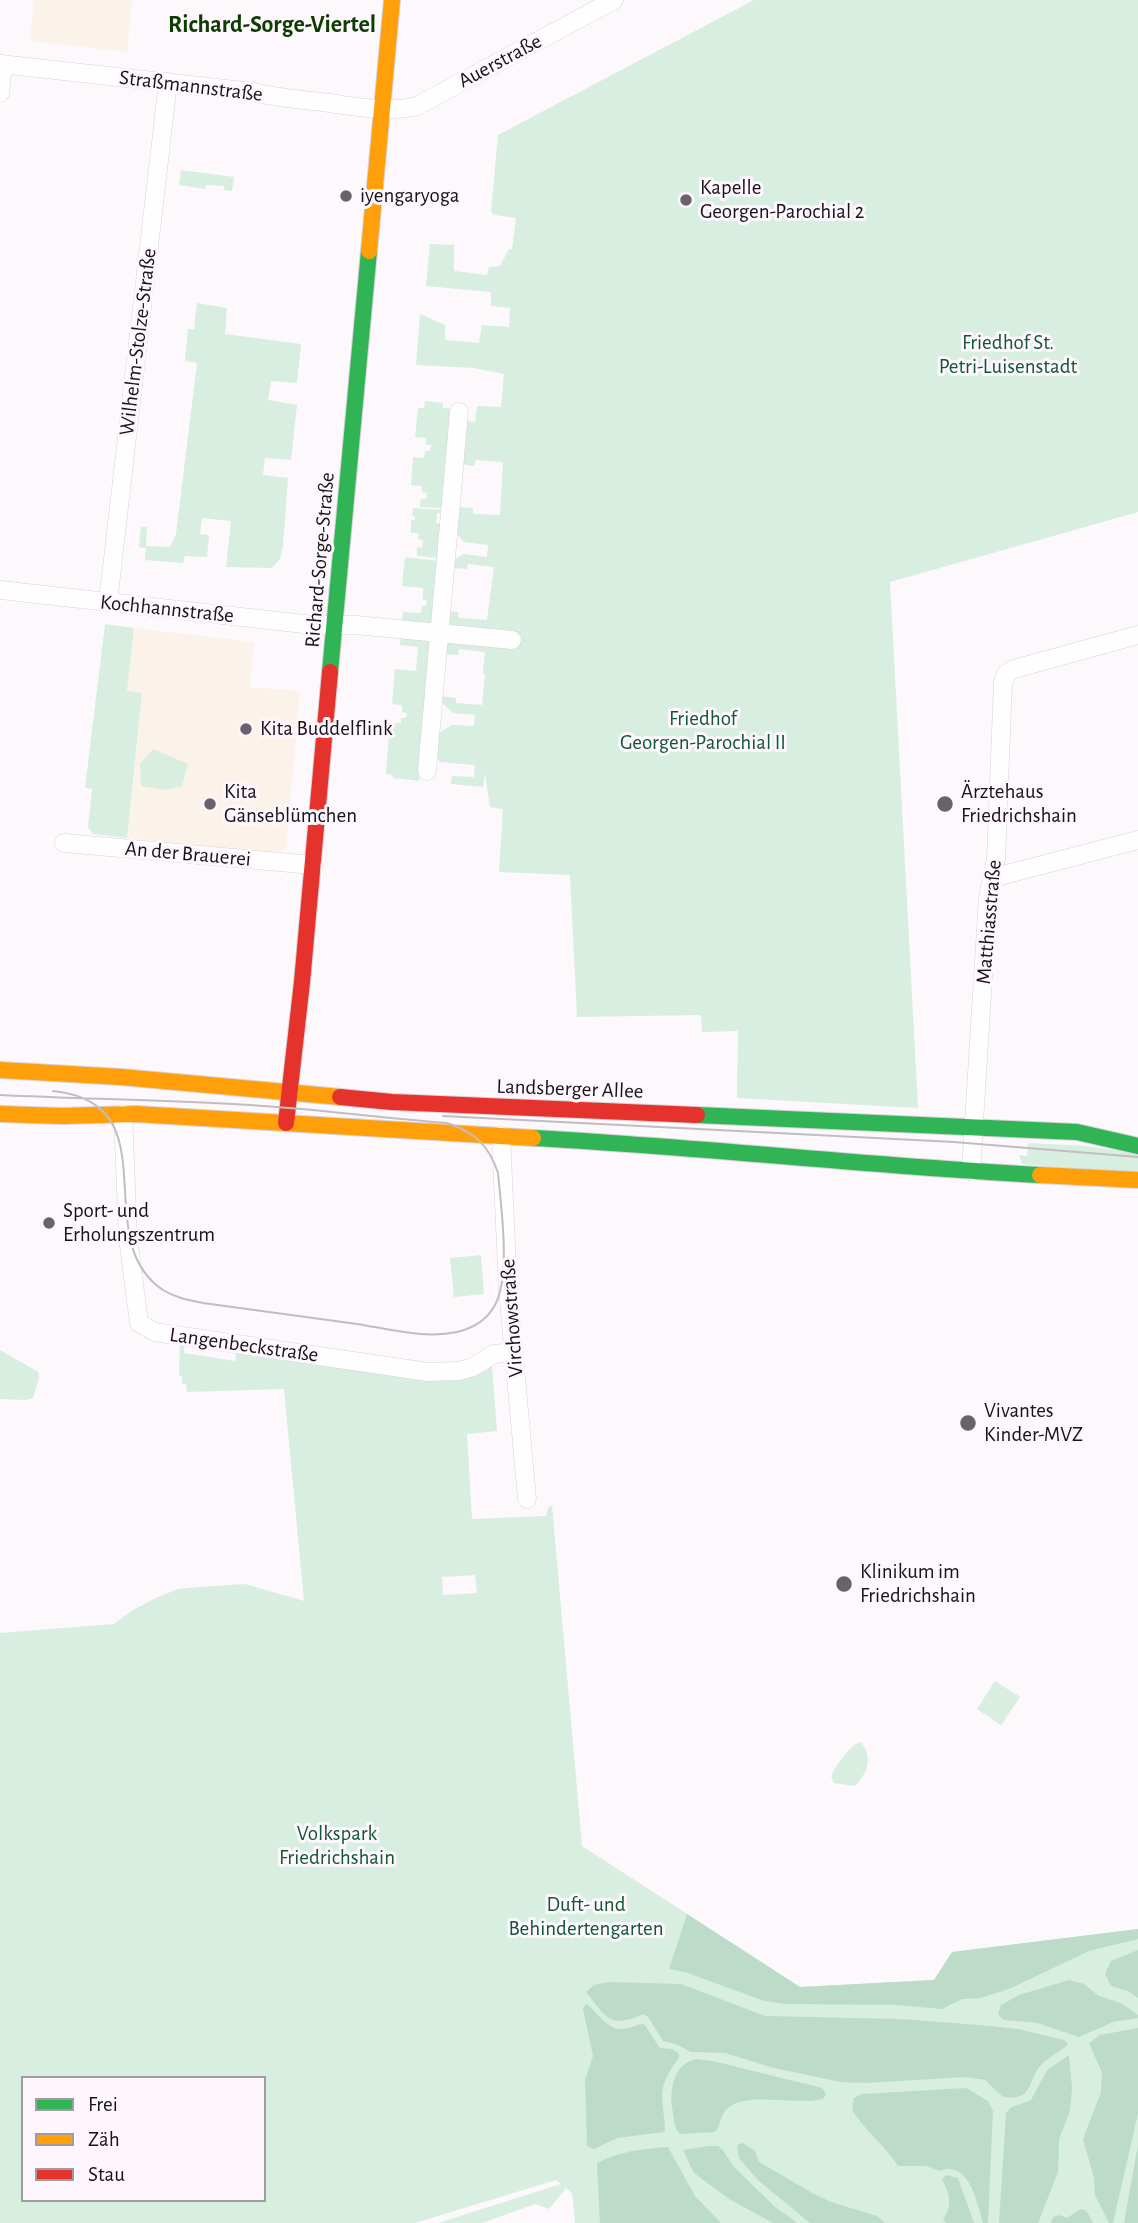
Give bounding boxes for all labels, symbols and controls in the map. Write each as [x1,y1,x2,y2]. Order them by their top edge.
district label: Richard-Sorge-Viertel [168,11,376,39]
street label: Auerstraße [454,29,546,93]
street label: Straßmannstraße [118,65,264,107]
place label: Kapelle Georgen-Parochial 2 [700,175,864,225]
place label: iyengaryoga [360,183,459,209]
marker: iyengaryoga [338,188,354,204]
marker: Kapelle Georgen-Parochial 2 [678,192,694,208]
street label: Wilhelm-Stolze-Straße [114,247,162,437]
park label: Friedhof St. Petri-Luisenstadt [939,330,1077,380]
street label: Richard-Sorge-Straße [300,471,340,649]
street label: Kochhannstraße [99,589,235,629]
park label: Friedhof Georgen-Parochial II [620,706,786,756]
place label: Kita Buddelflink [260,716,392,742]
marker: Kita Buddelflink [238,721,254,737]
place label: Kita Gänseblümchen [224,779,357,829]
place label: Ärztehaus Friedrichshain [961,779,1077,829]
marker: Ärztehaus Friedrichshain [935,794,955,814]
marker: Kita Gänseblümchen [202,796,218,812]
street label: An der Brauerei [124,836,252,872]
street label: Matthiasstraße [971,859,1007,985]
street label: Landsberger Allee [496,1074,644,1104]
place label: Sport- und Erholungszentrum [63,1198,215,1248]
marker: Sport- und Erholungszentrum [41,1215,57,1231]
street label: Virchowstraße [495,1258,529,1378]
street label: Langenbeckstraße [168,1322,320,1368]
place label: Vivantes Kinder-MVZ [984,1398,1083,1448]
marker: Vivantes Kinder-MVZ [958,1413,978,1433]
place label: Klinikum im Friedrichshain [860,1559,976,1609]
marker: Klinikum im Friedrichshain [834,1574,854,1594]
park label: Volkspark Friedrichshain [279,1821,395,1871]
park label: Duft- und Behindertengarten [508,1892,664,1942]
legend [21,2076,266,2202]
text: Frei [88,2094,118,2115]
text: Zäh [88,2129,120,2150]
text: Stau [88,2164,125,2185]

